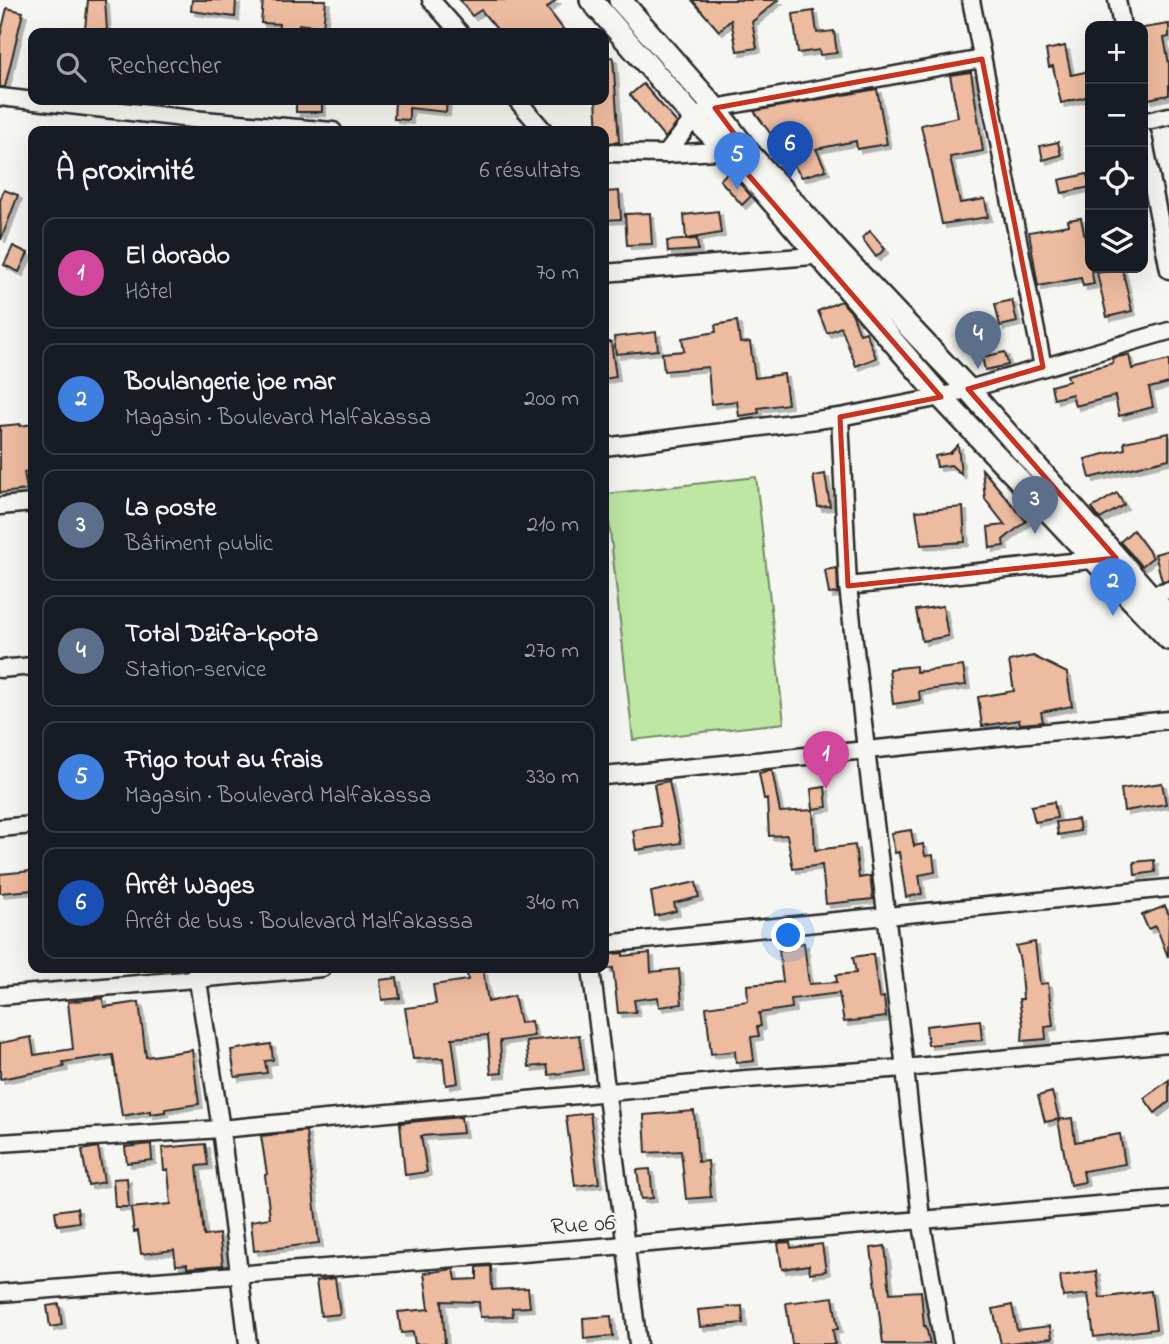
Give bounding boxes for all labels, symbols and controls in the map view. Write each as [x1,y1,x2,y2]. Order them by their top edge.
map controls [1085,21,1148,273]
button: + [1085,21,1148,84]
search box [28,28,609,105]
icon: search [52,48,90,86]
text: Rechercher [108,48,221,86]
button: − [1085,84,1148,147]
pin: 6 [767,121,813,179]
pin: 5 [714,132,760,190]
button: locate [1085,147,1148,210]
text: À proximité [56,150,194,194]
text: 6 résultats [479,155,581,188]
button: layers [1085,210,1148,273]
text: El dorado [125,238,230,276]
text: 1 [77,257,85,290]
text: 70 m [536,257,579,290]
text: Hôtel [125,276,172,309]
pin: 4 [955,311,1001,369]
text: Boulangerie joe mar [125,364,335,402]
text: 2 [75,383,87,416]
text: 200 m [524,383,579,416]
text: Magasin · Boulevard Malfakassa [125,402,431,435]
pin: 3 [1012,476,1058,534]
text: La poste [125,490,216,528]
text: 3 [76,509,86,542]
text: 210 m [527,509,579,542]
text: Bâtiment public [125,528,273,561]
pin: 2 [1090,558,1136,616]
text: Total Dzifa-kpota [125,616,318,654]
text: 4 [76,635,86,668]
text: 270 m [525,635,579,668]
text: Station-service [125,654,266,687]
pin: 1 [803,731,849,789]
text: Frigo tout au frais [125,742,323,780]
text: 5 [74,761,88,794]
text: 330 m [526,761,579,794]
text: Magasin · Boulevard Malfakassa [125,780,431,813]
text: Arrêt Wages [125,868,255,906]
text: 6 [76,887,86,920]
text: 340 m [526,887,579,920]
text: Arrêt de bus · Boulevard Malfakassa [125,906,473,939]
your location [771,918,805,952]
street label: Rue 06 [550,1206,617,1246]

